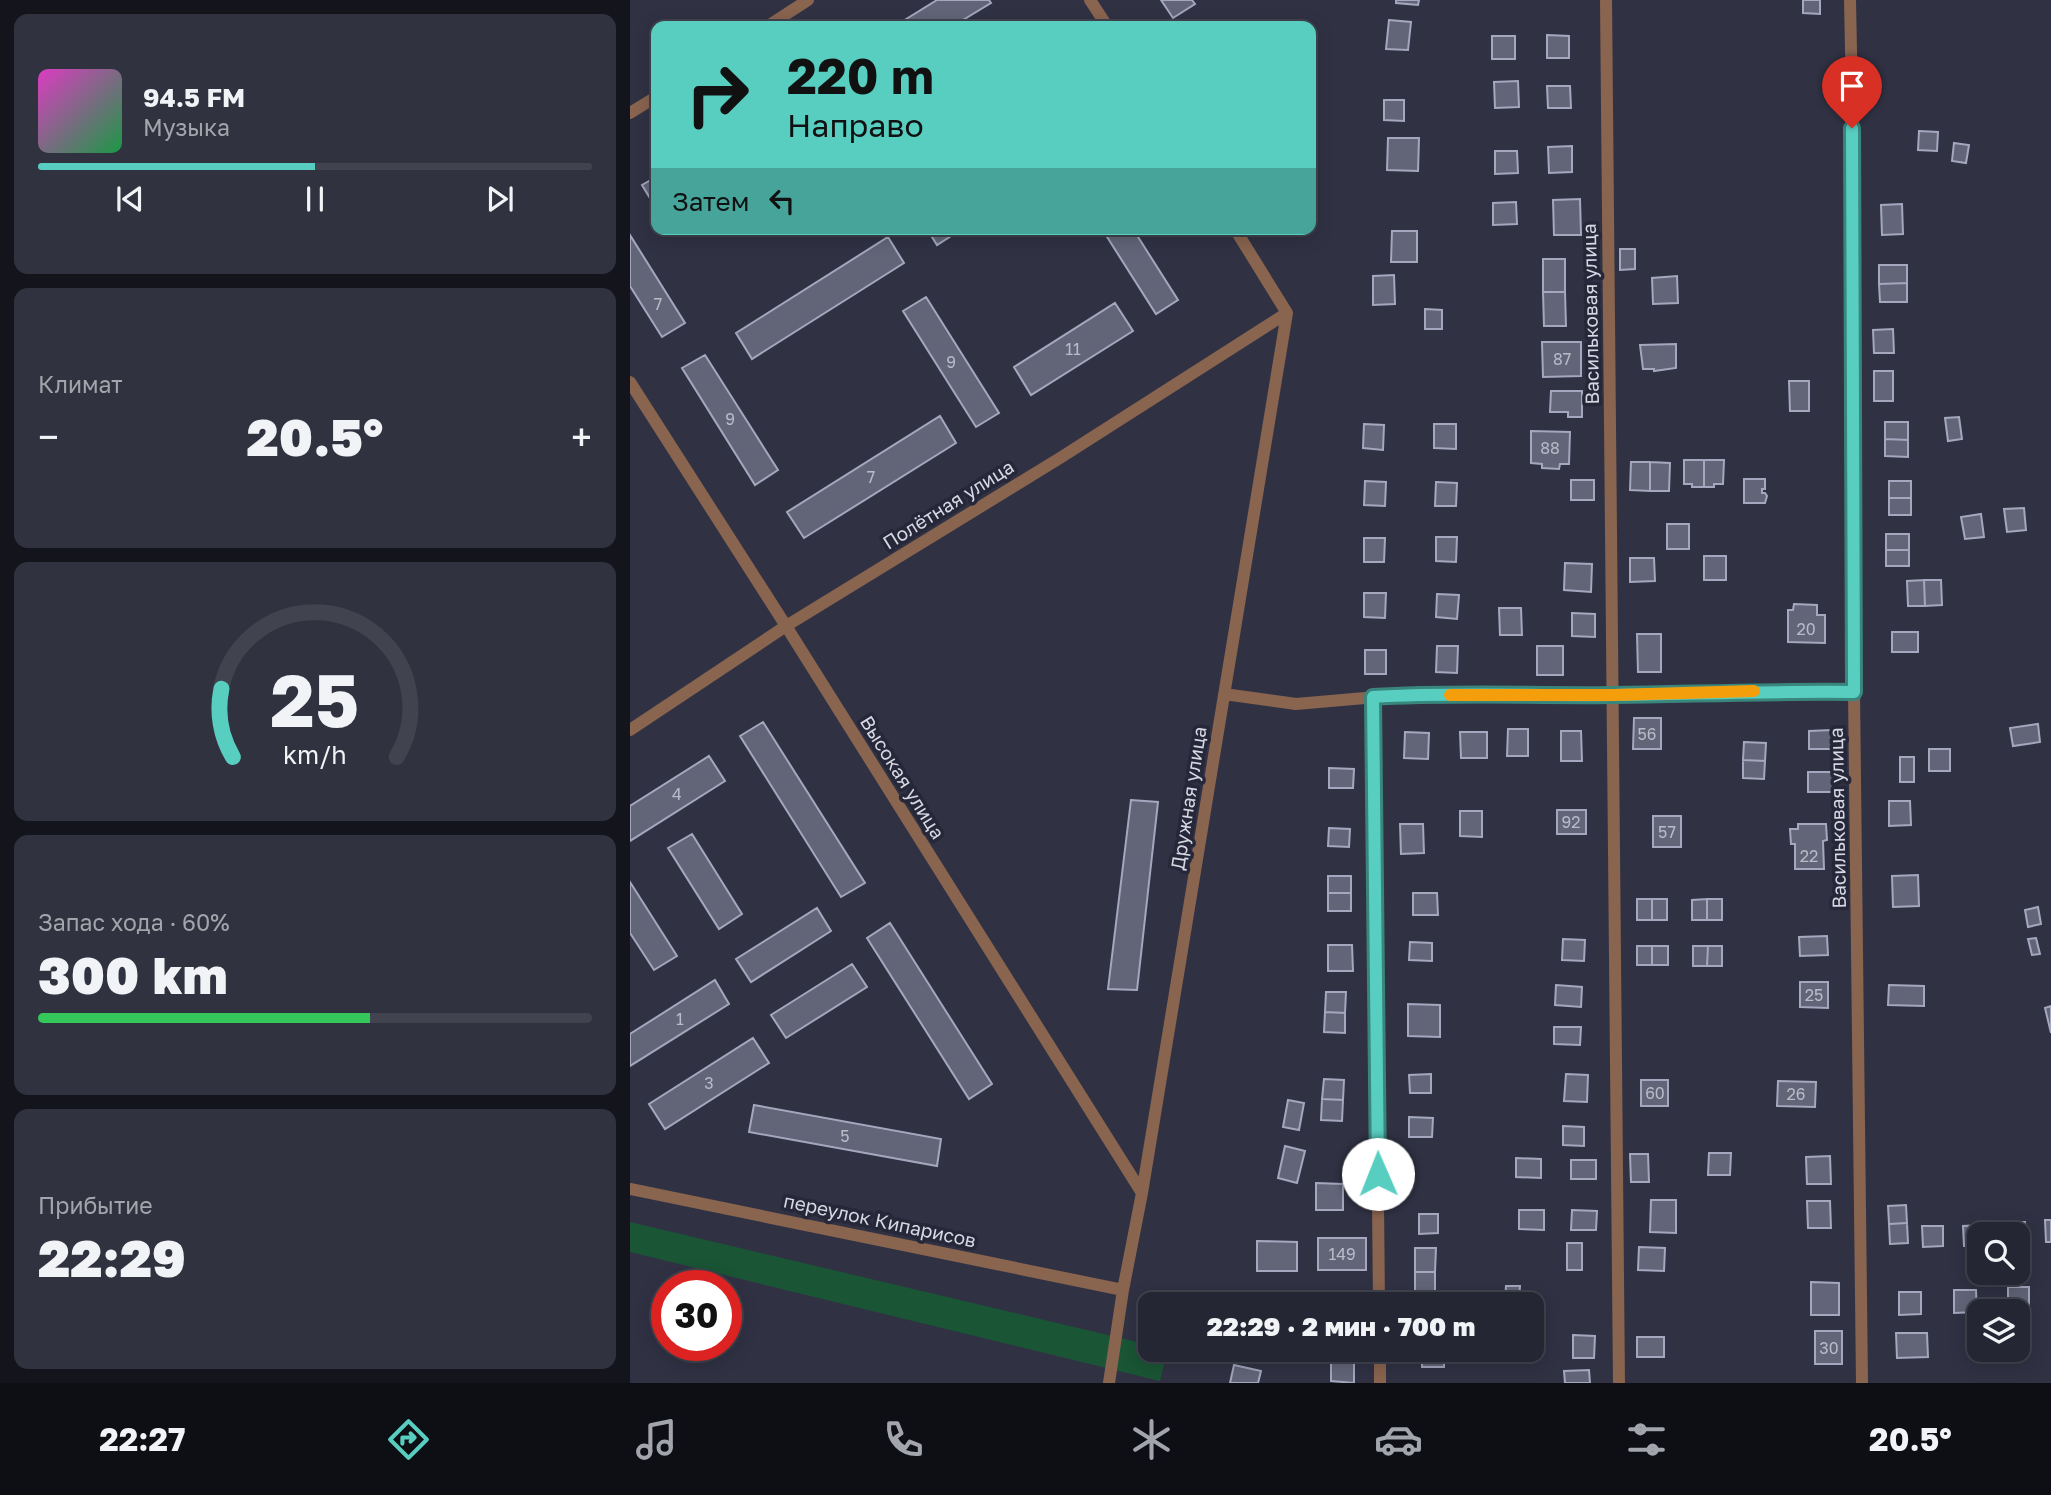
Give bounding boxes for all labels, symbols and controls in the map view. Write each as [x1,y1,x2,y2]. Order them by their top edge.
text: 220 m [787,46,934,105]
icon: right [672,49,763,140]
pin [1822,56,1882,128]
icon: arrive [1833,67,1871,105]
text: 94.5 FM [143,82,245,113]
text: Направо [787,106,924,144]
text: Музыка [143,113,230,141]
icon: previous [111,180,149,218]
icon: pause [296,180,334,218]
icon: next [481,180,519,218]
icon: left [763,182,801,220]
text: Затем [672,186,749,217]
street label: Васильковая улица [1577,223,1603,405]
house number: 7 [654,294,662,314]
house number: 11 [1065,339,1081,359]
house number: 87 [1553,349,1571,369]
house number: 9 [946,352,956,372]
text: Климат [38,370,123,398]
text: 20.5° [247,405,383,467]
house number: 9 [725,409,735,429]
text: − [38,414,59,459]
text: + [571,414,592,459]
house number: 88 [1540,438,1560,458]
street label: Полётная улица [878,454,1018,554]
house number: 7 [867,467,875,487]
house number: 20 [1796,619,1816,639]
text: 25 [271,657,359,744]
street label: Высокая улица [856,711,950,843]
house number: 56 [1638,724,1656,744]
street label: Дружная улица [1165,725,1211,871]
street label: Васильковая улица [1824,727,1850,909]
text: km/h [283,739,347,770]
house number: 4 [672,784,682,804]
house number: 92 [1562,812,1580,832]
house number: 57 [1658,822,1676,842]
house number: 22 [1800,846,1818,866]
text: Запас хода · 60% [38,908,230,936]
text: 300 km [38,943,228,1005]
house number: 25 [1805,985,1823,1005]
house number: 1 [676,1009,684,1029]
house number: 3 [704,1073,714,1093]
house number: 60 [1645,1083,1665,1103]
house number: 26 [1787,1084,1805,1104]
house number: 5 [840,1126,850,1146]
position arrow [1341,1137,1415,1211]
street label: переулок Кипарисов [782,1188,978,1252]
text: Прибытие [38,1191,153,1219]
map controls [1967,1222,2030,1362]
button: search [1967,1222,2030,1285]
text: 22:29 [38,1226,186,1288]
house number: 149 [1328,1244,1356,1264]
speed limit sign: 30 [651,1270,742,1361]
button: layers [1967,1299,2030,1362]
text: 22:29 · 2 мин · 700 m [1207,1311,1475,1342]
house number: 30 [1819,1338,1839,1358]
icon: directions [384,1415,433,1464]
icon: music [632,1415,681,1464]
icon: phone [879,1415,928,1464]
icon: climate [1127,1415,1176,1464]
icon: car [1374,1415,1423,1464]
icon: filters [1622,1415,1671,1464]
text: 22:27 [99,1420,186,1458]
text: 20.5° [1869,1420,1952,1458]

